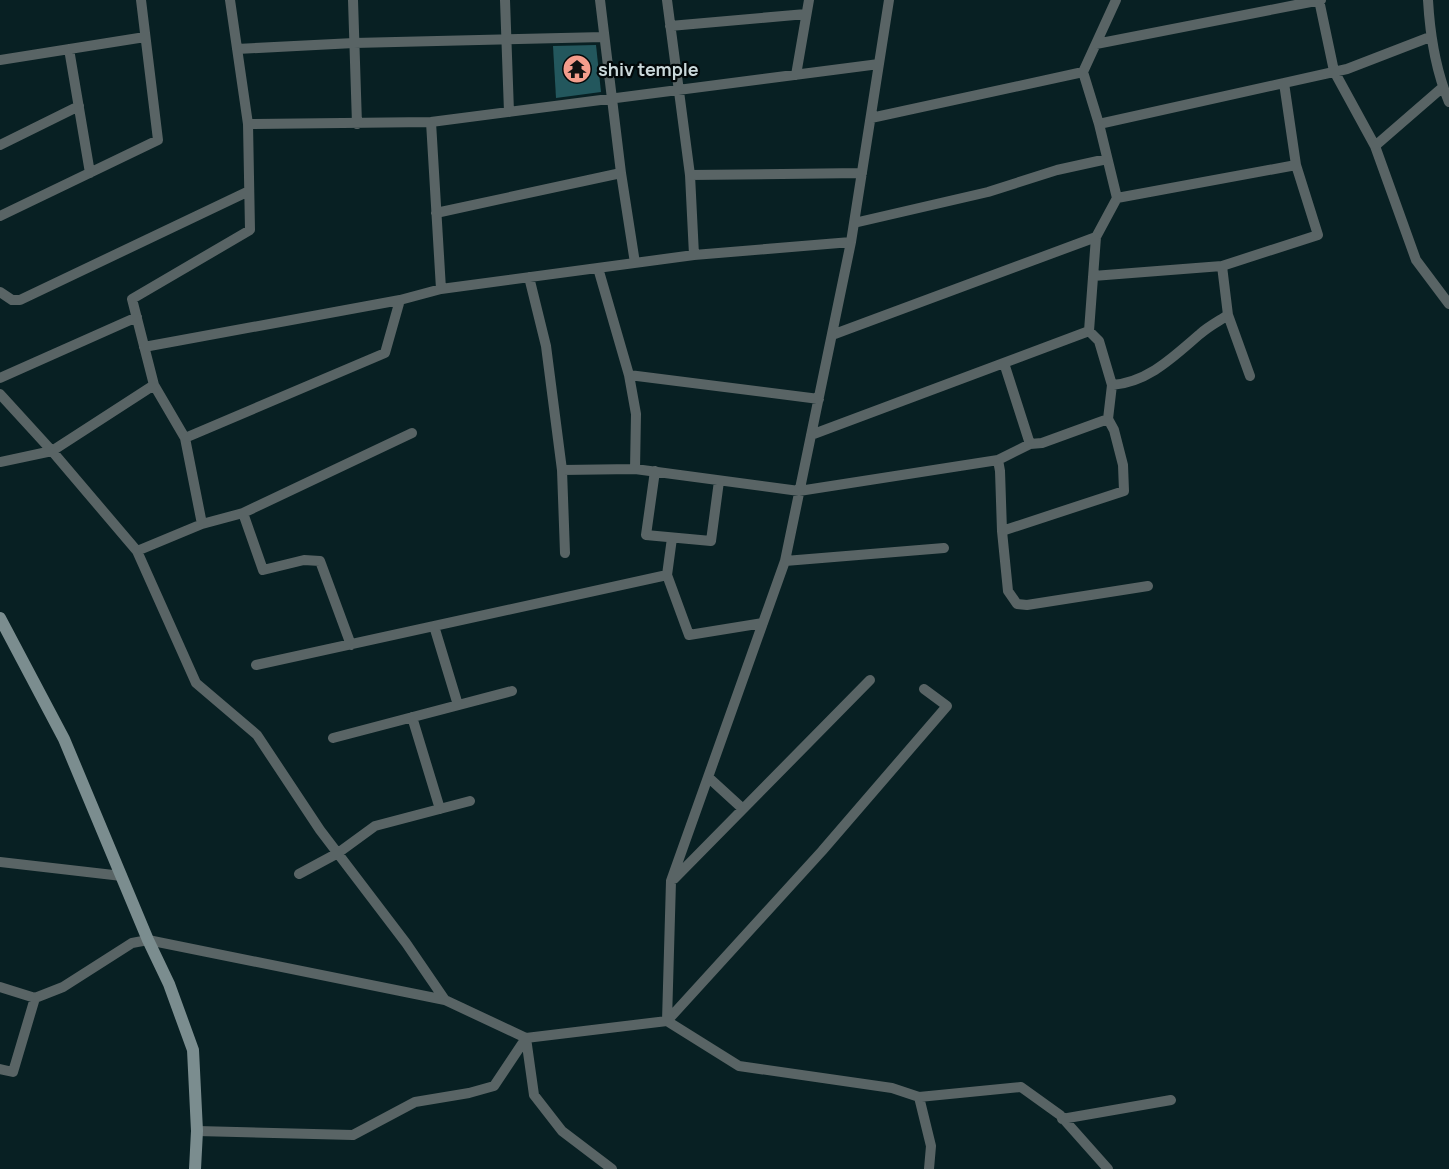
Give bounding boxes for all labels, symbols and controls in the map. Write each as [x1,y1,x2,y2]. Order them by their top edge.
temple icon: shiv temple [561,53,593,85]
place label: shiv temple [598,57,699,81]

